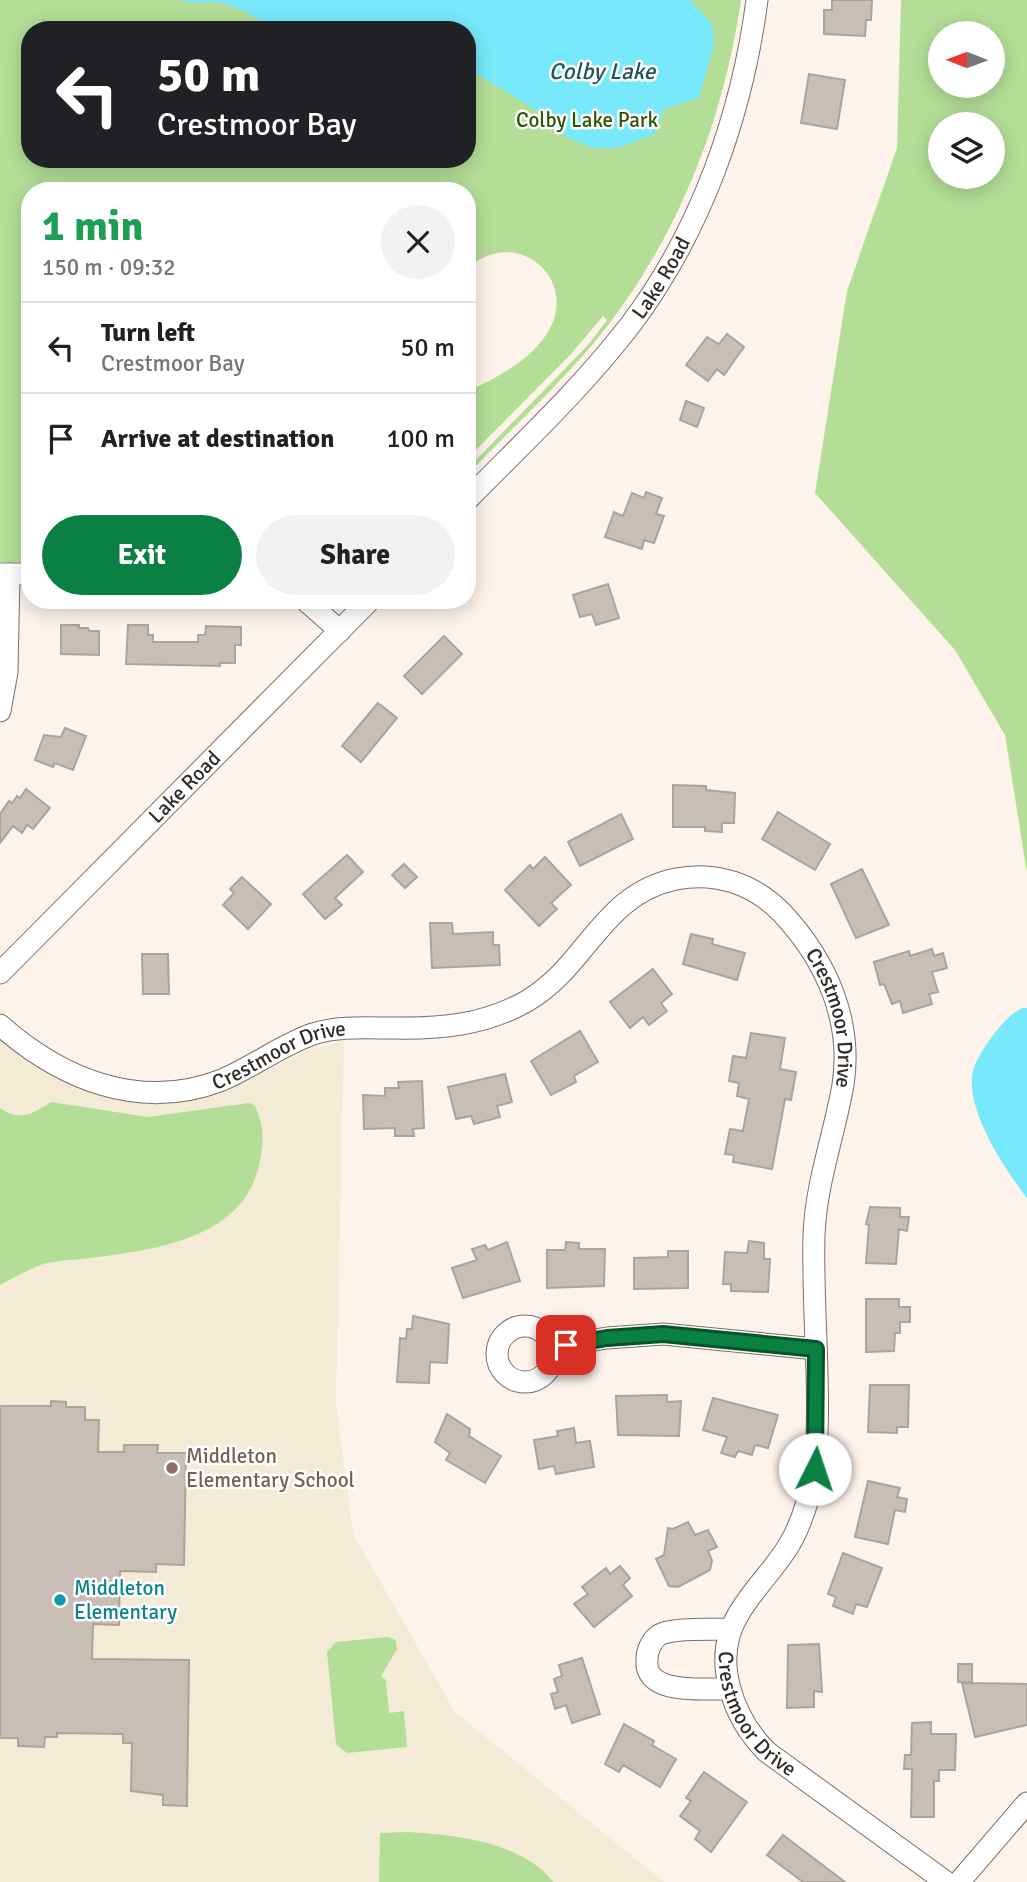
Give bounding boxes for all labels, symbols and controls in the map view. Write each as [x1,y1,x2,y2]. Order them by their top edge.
north arrow [928,21,1004,98]
map controls [928,21,1005,189]
text: 50 m [157,45,260,105]
icon: left [42,49,133,140]
water label: Colby Lake [549,57,657,86]
text: Crestmoor Bay [157,105,357,144]
park label: Colby Lake Park [516,107,659,133]
button: layers [928,112,1005,189]
text: 1 min [42,201,143,252]
button: close [381,205,455,279]
street label: Lake Road [626,232,696,324]
text: 150 m · 09:32 [42,253,176,282]
text: Turn left [101,317,195,349]
icon: left [42,329,80,367]
text: 50 m [400,332,455,364]
text: Crestmoor Bay [101,349,244,378]
icon: arrive [42,420,80,458]
text: Arrive at destination [101,423,334,455]
text: 100 m [386,423,455,455]
button: Exit [42,515,242,595]
button: Share [256,515,455,595]
street label: Lake Road [143,745,226,829]
street label: Crestmoor Drive [800,943,858,1090]
street label: Crestmoor Drive [208,1015,347,1096]
pin [536,1315,596,1375]
icon: arrive [547,1326,585,1364]
position arrow [778,1432,852,1506]
place label: Middleton Elementary School [186,1443,355,1493]
marker: Middleton Elementary School [164,1460,180,1476]
place label: Middleton Elementary [74,1575,177,1625]
marker: Middleton Elementary [52,1592,68,1608]
street label: Crestmoor Drive [713,1651,801,1782]

